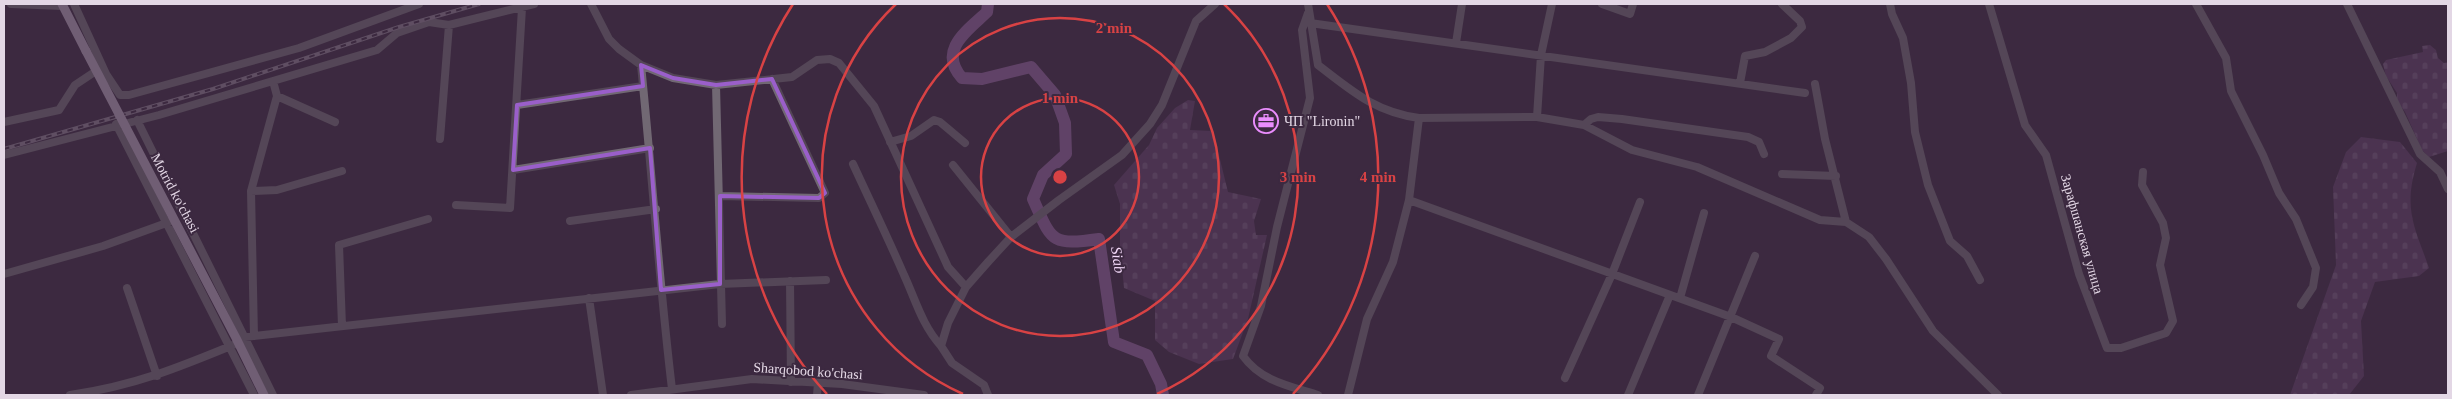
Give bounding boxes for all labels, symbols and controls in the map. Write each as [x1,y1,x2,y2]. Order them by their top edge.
text: 2 min [1096,20,1133,36]
text: 1 min [1042,90,1079,106]
office icon: ЧП "Lironin" [1253,108,1279,134]
place label: ЧП "Lironin" [1284,114,1360,129]
street label: Motrid ko'chasi [148,151,202,235]
centre of rings [1051,168,1069,186]
text: 3 min [1280,169,1317,185]
text: 4 min [1360,169,1397,185]
street label: Зарафшанская улица [2058,173,2106,296]
water label: Siab [1108,246,1128,275]
street label: Sharqobod ko'chasi [753,360,863,382]

